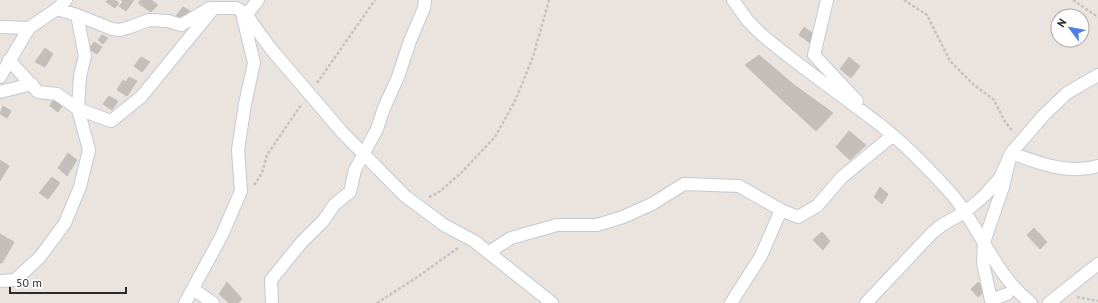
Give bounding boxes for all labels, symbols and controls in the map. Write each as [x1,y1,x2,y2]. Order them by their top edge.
north arrow [1050,8,1090,48]
text: N [1054,16,1069,29]
scale bar [10,269,126,295]
text: 50 m [16,275,42,290]

